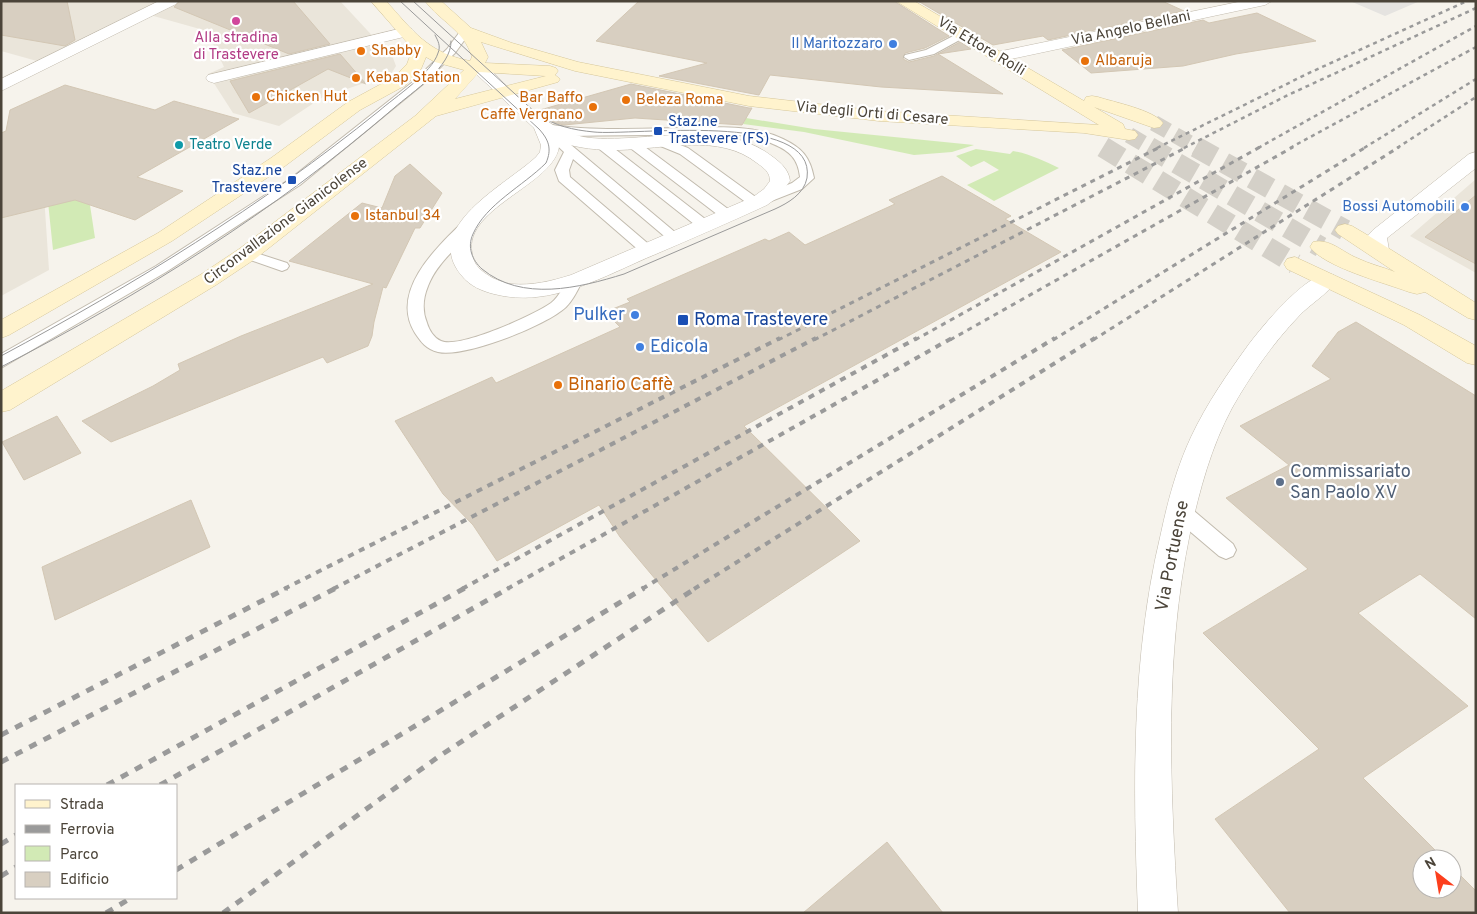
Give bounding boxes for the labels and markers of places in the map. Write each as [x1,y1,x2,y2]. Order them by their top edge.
marker: Alla stradina di Trastevere [230,15,242,27]
place label: Alla stradina di Trastevere [193,29,279,65]
place label: Il Maritozzaro [791,35,883,54]
marker: Il Maritozzaro [887,38,899,50]
place label: Shabby [371,42,421,61]
marker: Shabby [355,45,367,57]
place label: Albaruja [1095,52,1152,71]
marker: Albaruja [1079,55,1091,67]
place label: Kebap Station [366,69,460,88]
marker: Kebap Station [350,72,362,84]
place label: Chicken Hut [266,88,348,107]
place label: Bar Baffo Caffè Vergnano [480,89,583,125]
marker: Chicken Hut [250,91,262,103]
place label: Beleza Roma [636,91,723,110]
marker: Beleza Roma [620,94,632,106]
marker: Bar Baffo Caffè Vergnano [587,101,599,113]
place label: Staz.ne Trastevere (FS) [668,113,769,149]
marker: Staz.ne Trastevere (FS) [652,125,664,137]
place label: Teatro Verde [189,136,272,155]
marker: Teatro Verde [173,139,185,151]
place label: Staz.ne Trastevere [212,162,282,198]
marker: Staz.ne Trastevere [286,174,298,186]
place label: Bossi Automobili [1342,198,1455,217]
marker: Bossi Automobili [1459,201,1471,213]
place label: Istanbul 34 [365,207,441,226]
marker: Istanbul 34 [349,210,361,222]
place label: Pulker [573,304,625,327]
marker: Pulker [629,309,641,321]
place label: Roma Trastevere [694,309,828,332]
marker: Roma Trastevere [676,313,690,327]
place label: Edicola [650,336,708,359]
marker: Edicola [634,341,646,353]
place label: Binario Caffè [568,374,673,397]
marker: Binario Caffè [552,379,564,391]
place label: Commissariato San Paolo XV [1290,461,1411,505]
marker: Commissariato San Paolo XV [1274,476,1286,488]

